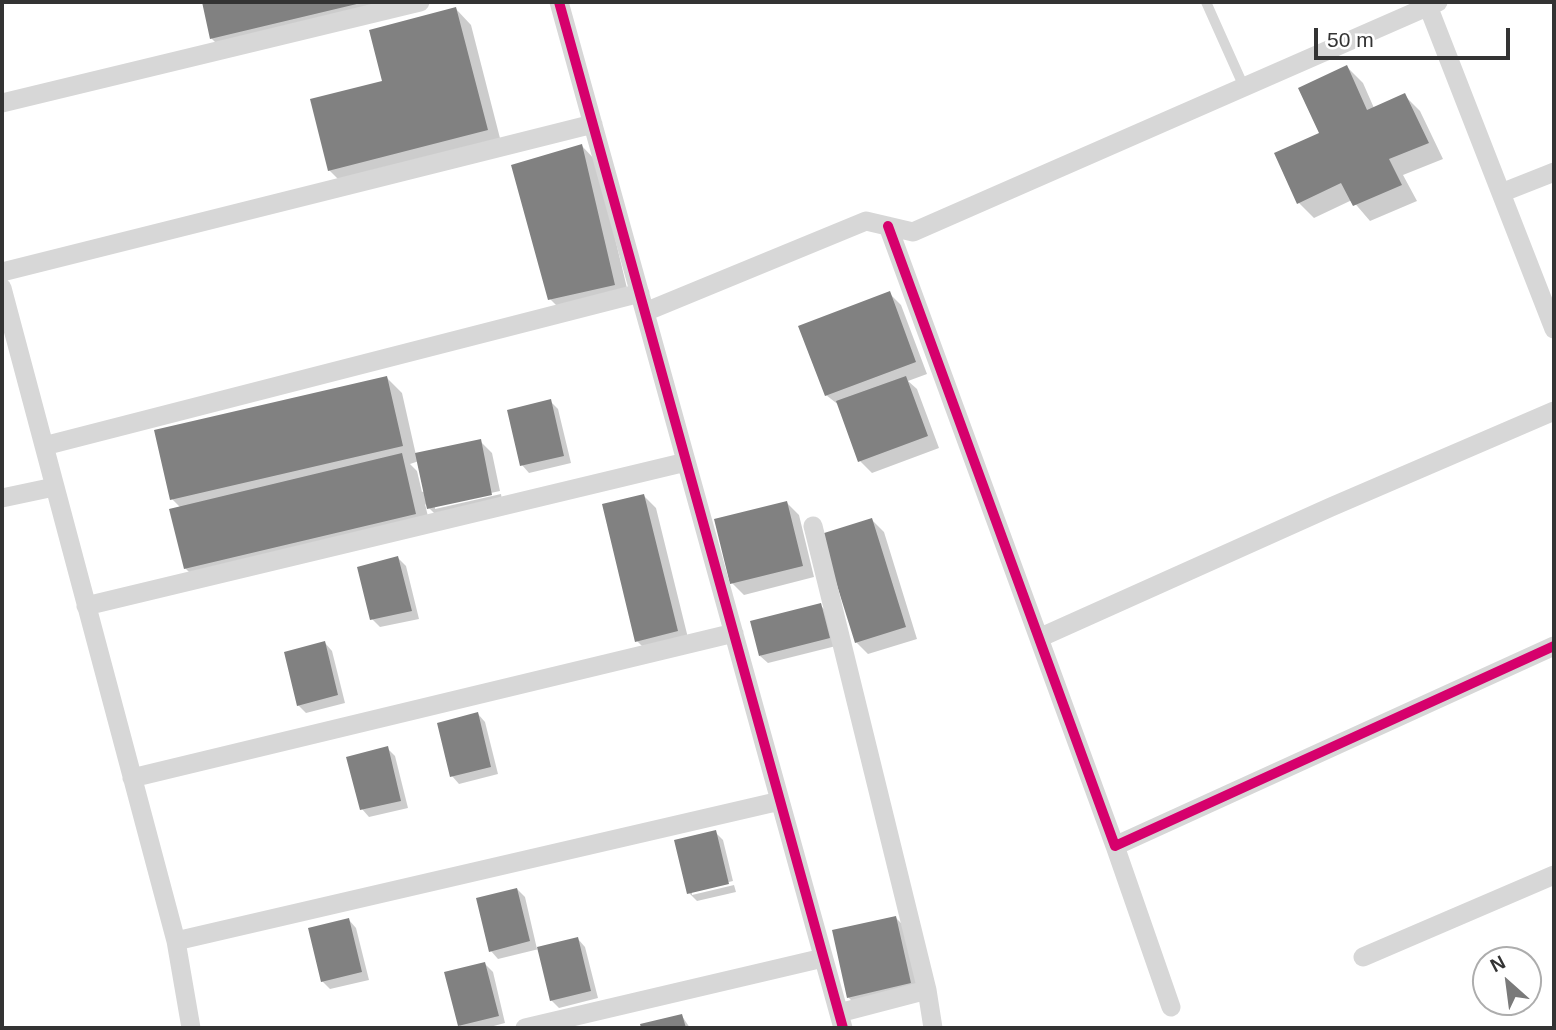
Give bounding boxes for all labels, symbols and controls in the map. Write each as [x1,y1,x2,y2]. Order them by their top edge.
scale bar [1318,14,1514,58]
text: 50 m [1327,28,1374,51]
north arrow [1472,946,1542,1016]
text: N [1487,951,1509,976]

